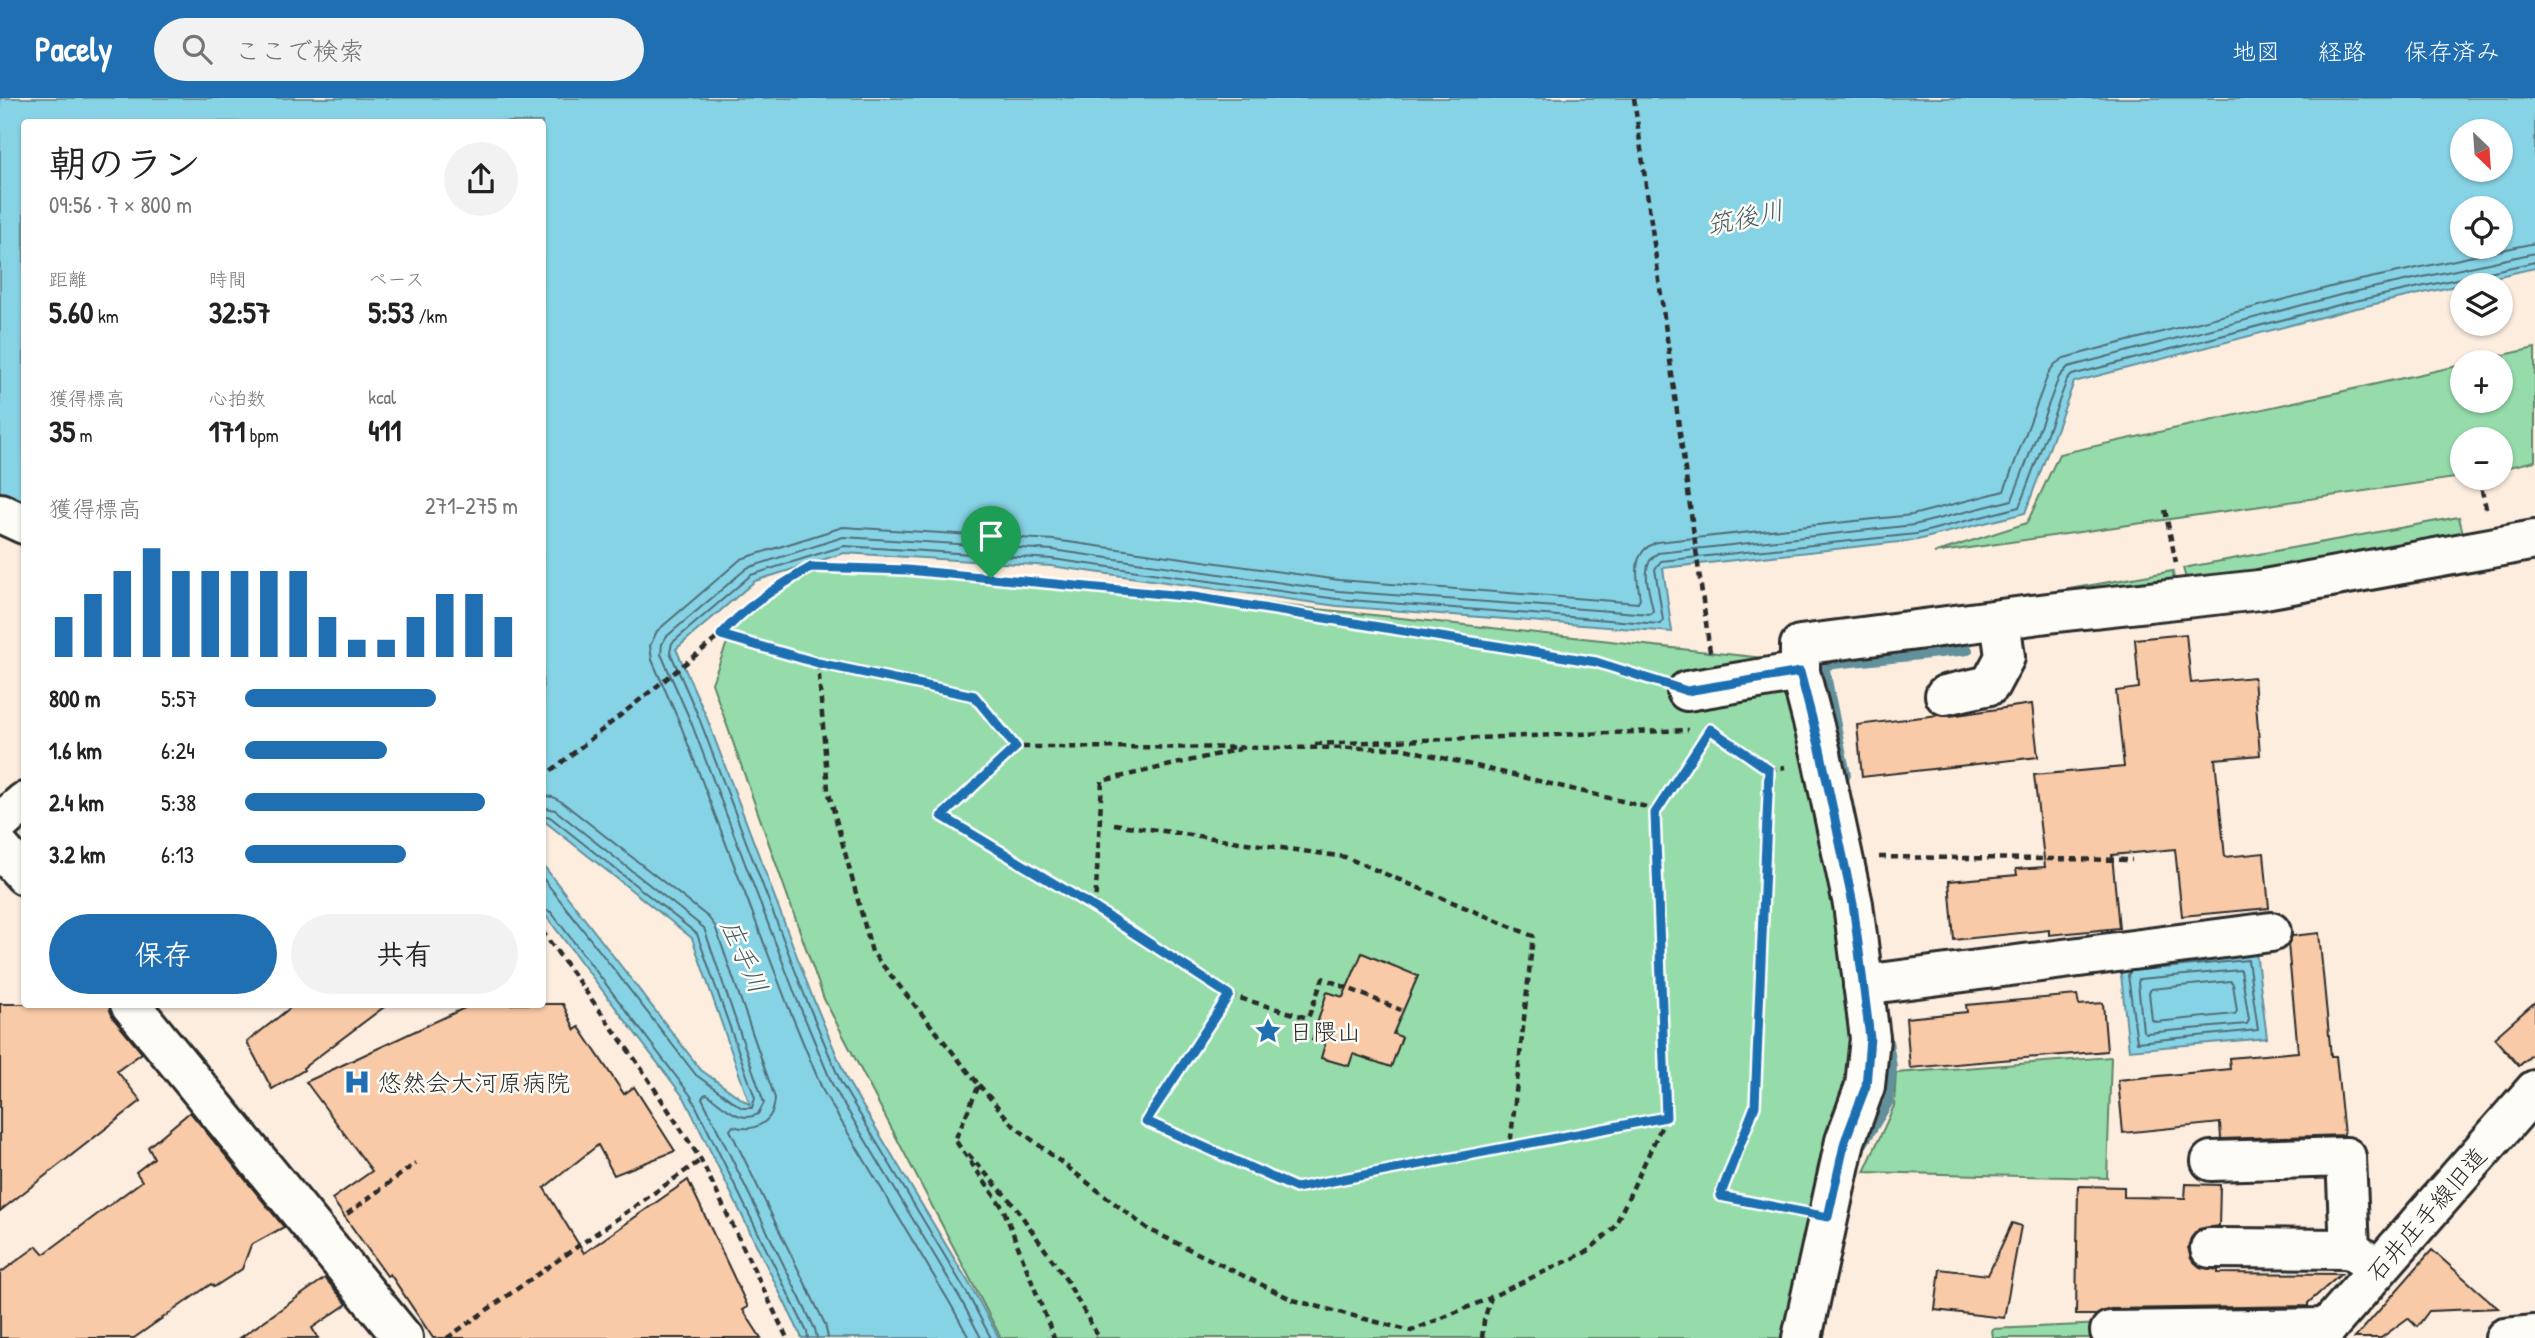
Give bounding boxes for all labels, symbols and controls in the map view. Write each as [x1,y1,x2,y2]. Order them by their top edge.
search box [154,18,644,81]
text: Pacely [35,27,112,71]
icon: search [178,30,216,68]
text: ここで検索 [234,33,365,68]
text: 地図 [2232,35,2280,67]
text: 経路 [2318,35,2366,67]
text: 保存済み [2404,35,2500,67]
north arrow [2450,119,2513,182]
map controls [2450,119,2513,490]
text: 朝のラン [49,137,201,189]
button: share [444,142,518,216]
text: 09:56 · 7 × 800 m [49,189,192,220]
water label: 筑後川 [1703,192,1787,242]
button: locate [2450,196,2513,259]
text: 距離 [49,266,87,292]
text: 時間 [209,266,247,292]
text: ペース [368,266,424,292]
button: layers [2450,273,2513,336]
text: 5.60 [49,292,94,332]
text: 32:57 [209,292,271,332]
text: 5:53 [368,292,414,332]
text: km [94,303,119,329]
text: /km [414,303,447,329]
button: + [2450,350,2513,413]
text: kcal [368,384,396,410]
text: 獲得標高 [49,385,125,411]
text: 心拍数 [209,385,266,411]
text: 411 [368,410,401,450]
text: 35 [49,411,75,451]
text: 171 [209,411,245,451]
text: m [75,422,92,448]
text: bpm [245,422,279,448]
button: − [2450,427,2513,490]
text: 271–275 m [425,490,518,521]
text: 獲得標高 [49,493,141,524]
pin [961,506,1021,578]
icon: arrive [972,517,1010,555]
text: 800 m [49,683,101,714]
text: 5:57 [161,683,197,714]
text: 1.6 km [49,735,102,766]
text: 6:24 [161,735,195,766]
text: 2.4 km [49,787,104,818]
text: 5:38 [161,787,196,818]
text: 3.2 km [49,839,105,870]
text: 6:13 [161,839,194,870]
water label: 庄手川 [713,913,777,999]
button: 保存 [49,914,277,994]
button: 共有 [291,914,518,994]
place label: 日隈山 [1289,1015,1361,1047]
place icon: 日隈山 [1253,1016,1283,1046]
place label: 悠然会大河原病院 [378,1066,570,1098]
hospital icon: 悠然会大河原病院 [342,1067,372,1097]
street label: 石井庄手線旧道 [2359,1140,2493,1288]

